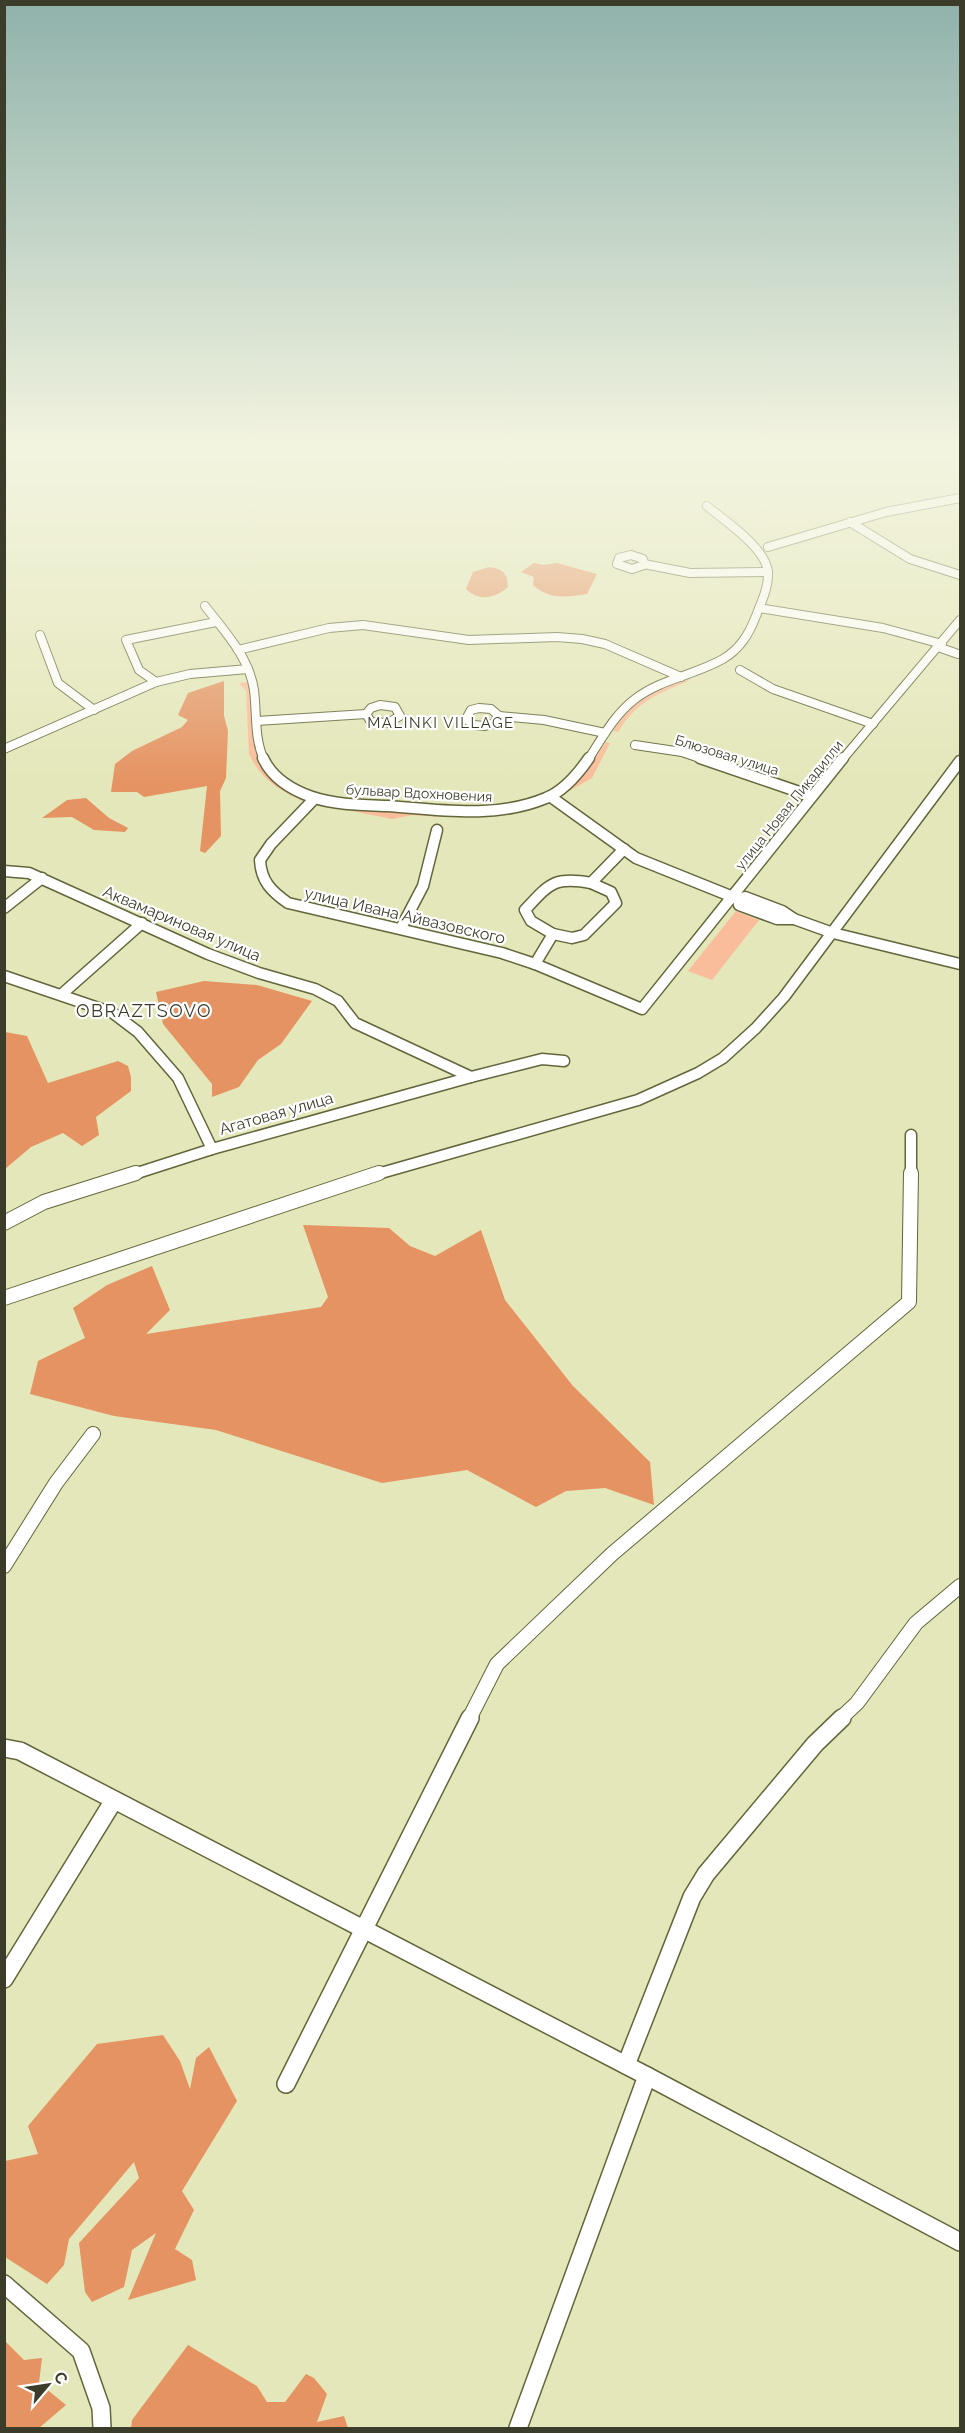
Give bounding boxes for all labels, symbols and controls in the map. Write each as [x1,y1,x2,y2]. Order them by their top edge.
district label: MALINKI VILLAGE [367,714,515,732]
street label: Блюзовая улица [673,732,781,778]
street label: улица Новая Пикадилли [732,737,846,873]
street label: бульвар Вдохновения [345,781,493,805]
street label: Аквамариновая улица [100,882,263,965]
street label: улица Ивана Айвазовского [303,883,507,948]
district label: OBRAZTSOVO [76,1000,212,1021]
street label: Агатовая улица [217,1088,335,1139]
north arrow [18,2355,78,2415]
text: С [50,2369,72,2387]

